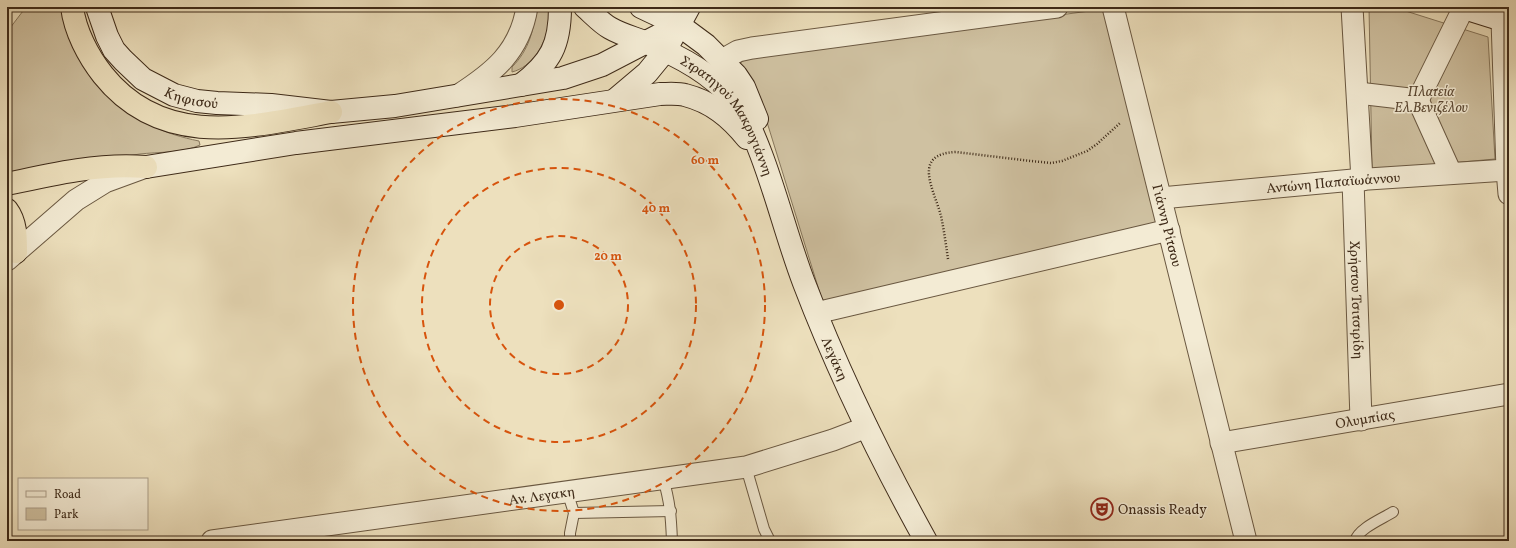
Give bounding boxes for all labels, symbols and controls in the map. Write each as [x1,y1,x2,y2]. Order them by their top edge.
street label: Στρατηγού Μακρυγιάννη [676,52,776,179]
park label: Πλατεία Ελ.Βενιζέλου [1394,83,1468,118]
street label: Κηφισού [161,84,219,114]
text: 60 m [691,153,719,169]
street label: Αντώνη Παπαϊωάννου [1266,169,1401,199]
street label: Γιάννη Ρίτσου [1146,182,1185,269]
text: 40 m [642,201,671,217]
street label: Χρήστου Τσιτσιρίδη [1344,240,1367,360]
text: 20 m [594,249,622,265]
centre of rings [552,298,566,312]
street label: Λεγάκη [816,334,852,384]
street label: Ολυμπίας [1334,406,1396,434]
legend [18,478,148,530]
street label: Αν. Λεγακη [508,483,576,511]
text: Road [54,487,81,503]
theatre icon: Onassis Ready [1089,496,1115,522]
place label: Onassis Ready [1118,501,1207,520]
text: Park [54,507,79,523]

